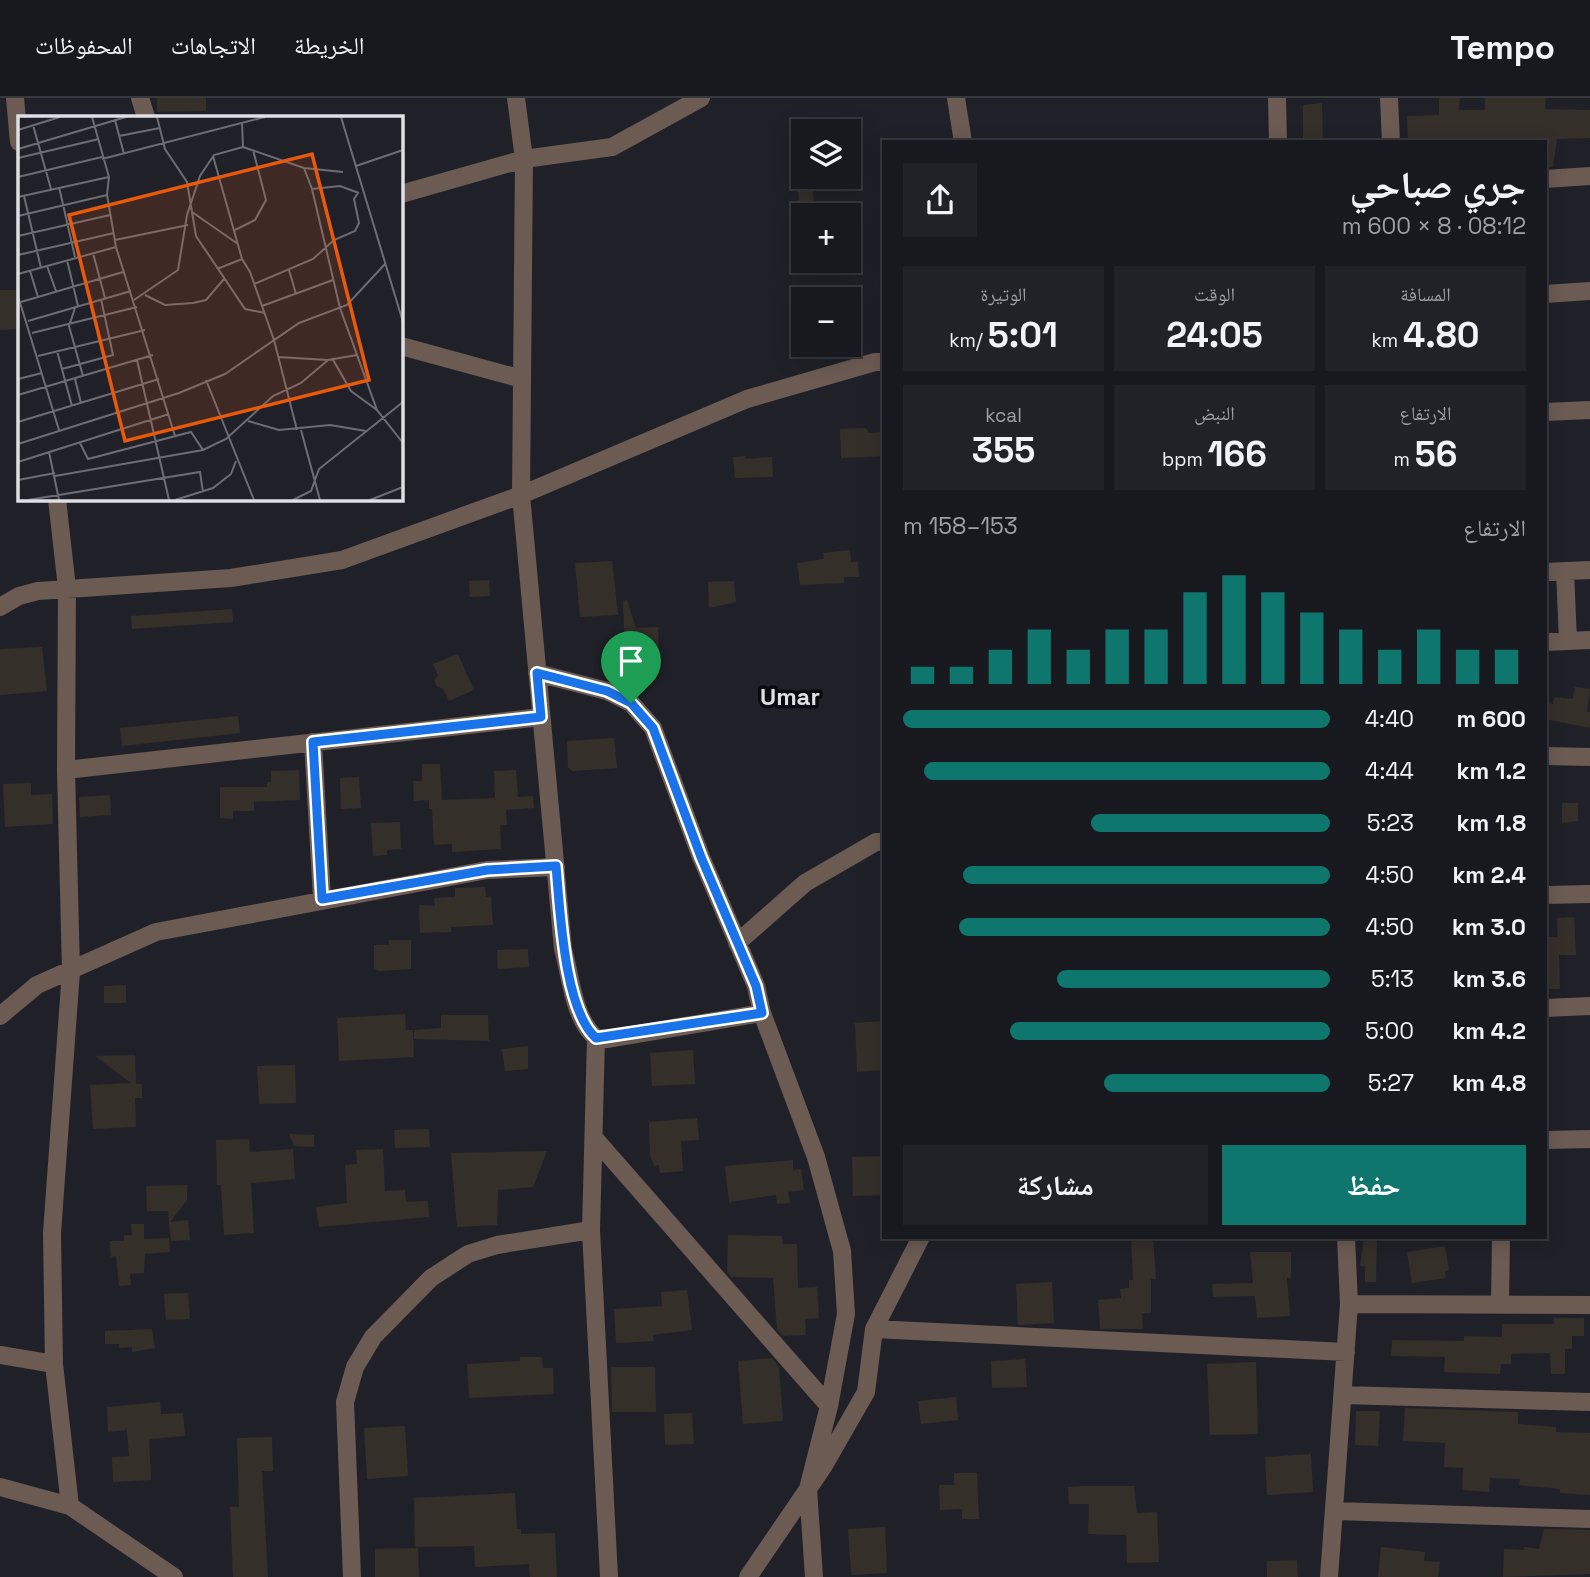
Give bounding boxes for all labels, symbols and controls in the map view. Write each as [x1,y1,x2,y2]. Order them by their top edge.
text: Tempo [1450,27,1555,69]
text: المحفوظات [35,30,133,61]
text: الاتجاهات [171,30,256,61]
text: الخريطة [294,30,365,61]
inset map [18,116,402,500]
map controls [791,119,861,357]
button: layers [791,119,861,189]
text: جري صباحي [1349,161,1526,209]
button: share [903,163,977,237]
button: + [791,203,861,273]
text: 08:12 · 8 × 600 m [1342,211,1526,241]
text: الوتيرة [980,282,1027,307]
text: الوقت [1194,282,1235,307]
text: المسافة [1400,282,1451,307]
button: − [791,287,861,357]
text: 5:01 [988,313,1058,357]
text: 24:05 [1166,313,1263,357]
text: 4.80 [1403,313,1479,357]
text: /km [949,328,988,353]
text: km [1372,328,1403,353]
text: النبض [1194,401,1235,426]
text: الارتفاع [1400,401,1451,426]
text: kcal [985,403,1022,428]
text: 355 [972,428,1035,472]
text: 166 [1208,432,1267,476]
text: 56 [1415,432,1457,476]
text: bpm [1162,447,1208,472]
text: m [1394,447,1415,472]
text: 153–158 m [903,511,1018,541]
text: الارتفاع [1463,513,1526,543]
pin [601,631,661,703]
icon: arrive [612,642,650,680]
district label: Umar [760,681,820,712]
text: 4:40 [1365,704,1414,734]
text: 600 m [1456,704,1526,734]
text: 4:44 [1365,756,1414,786]
text: 1.2 km [1457,756,1526,786]
text: 5:23 [1367,808,1414,838]
text: 1.8 km [1456,808,1526,838]
text: 4:50 [1365,860,1414,890]
text: 2.4 km [1452,860,1526,890]
text: 4:50 [1365,912,1414,942]
text: 3.0 km [1452,912,1526,942]
text: 5:13 [1371,964,1414,994]
text: 3.6 km [1453,964,1526,994]
text: 5:00 [1365,1016,1414,1046]
text: 4.2 km [1452,1016,1526,1046]
text: 5:27 [1368,1068,1414,1098]
text: 4.8 km [1452,1068,1526,1098]
button: مشاركة [903,1145,1208,1225]
button: حفظ [1222,1145,1526,1225]

